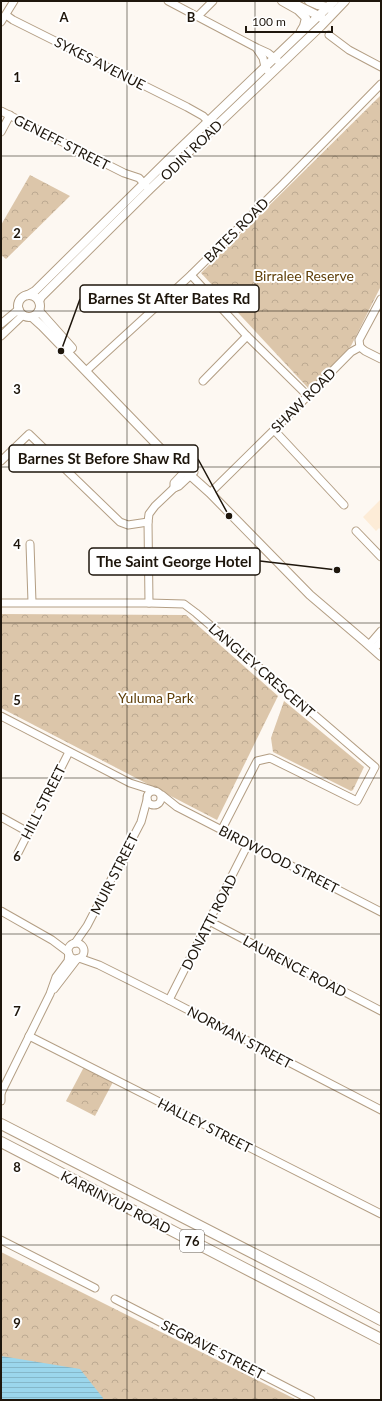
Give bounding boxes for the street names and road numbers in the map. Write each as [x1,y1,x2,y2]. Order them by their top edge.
street label: SYKES AVENUE [52,33,148,93]
street label: GENEFF STREET [11,111,113,174]
street label: ODIN ROAD [156,116,226,184]
street label: BATES ROAD [200,194,272,266]
street label: SHAW ROAD [267,364,339,436]
street label: LANGLEY CRESCENT [206,619,319,721]
street label: HILL STREET [17,761,69,842]
street label: BIRDWOOD STREET [216,821,342,897]
street label: MUIR STREET [86,830,142,917]
street label: DONATTI ROAD [178,871,240,973]
street label: LAURENCE ROAD [240,931,350,1001]
street label: NORMAN STREET [185,1002,296,1072]
street label: HALLEY STREET [155,1094,256,1156]
street label: KARRINYUP ROAD [58,1167,174,1237]
road number: 76 [180,1230,204,1252]
street label: SEGRAVE STREET [159,1316,268,1383]

